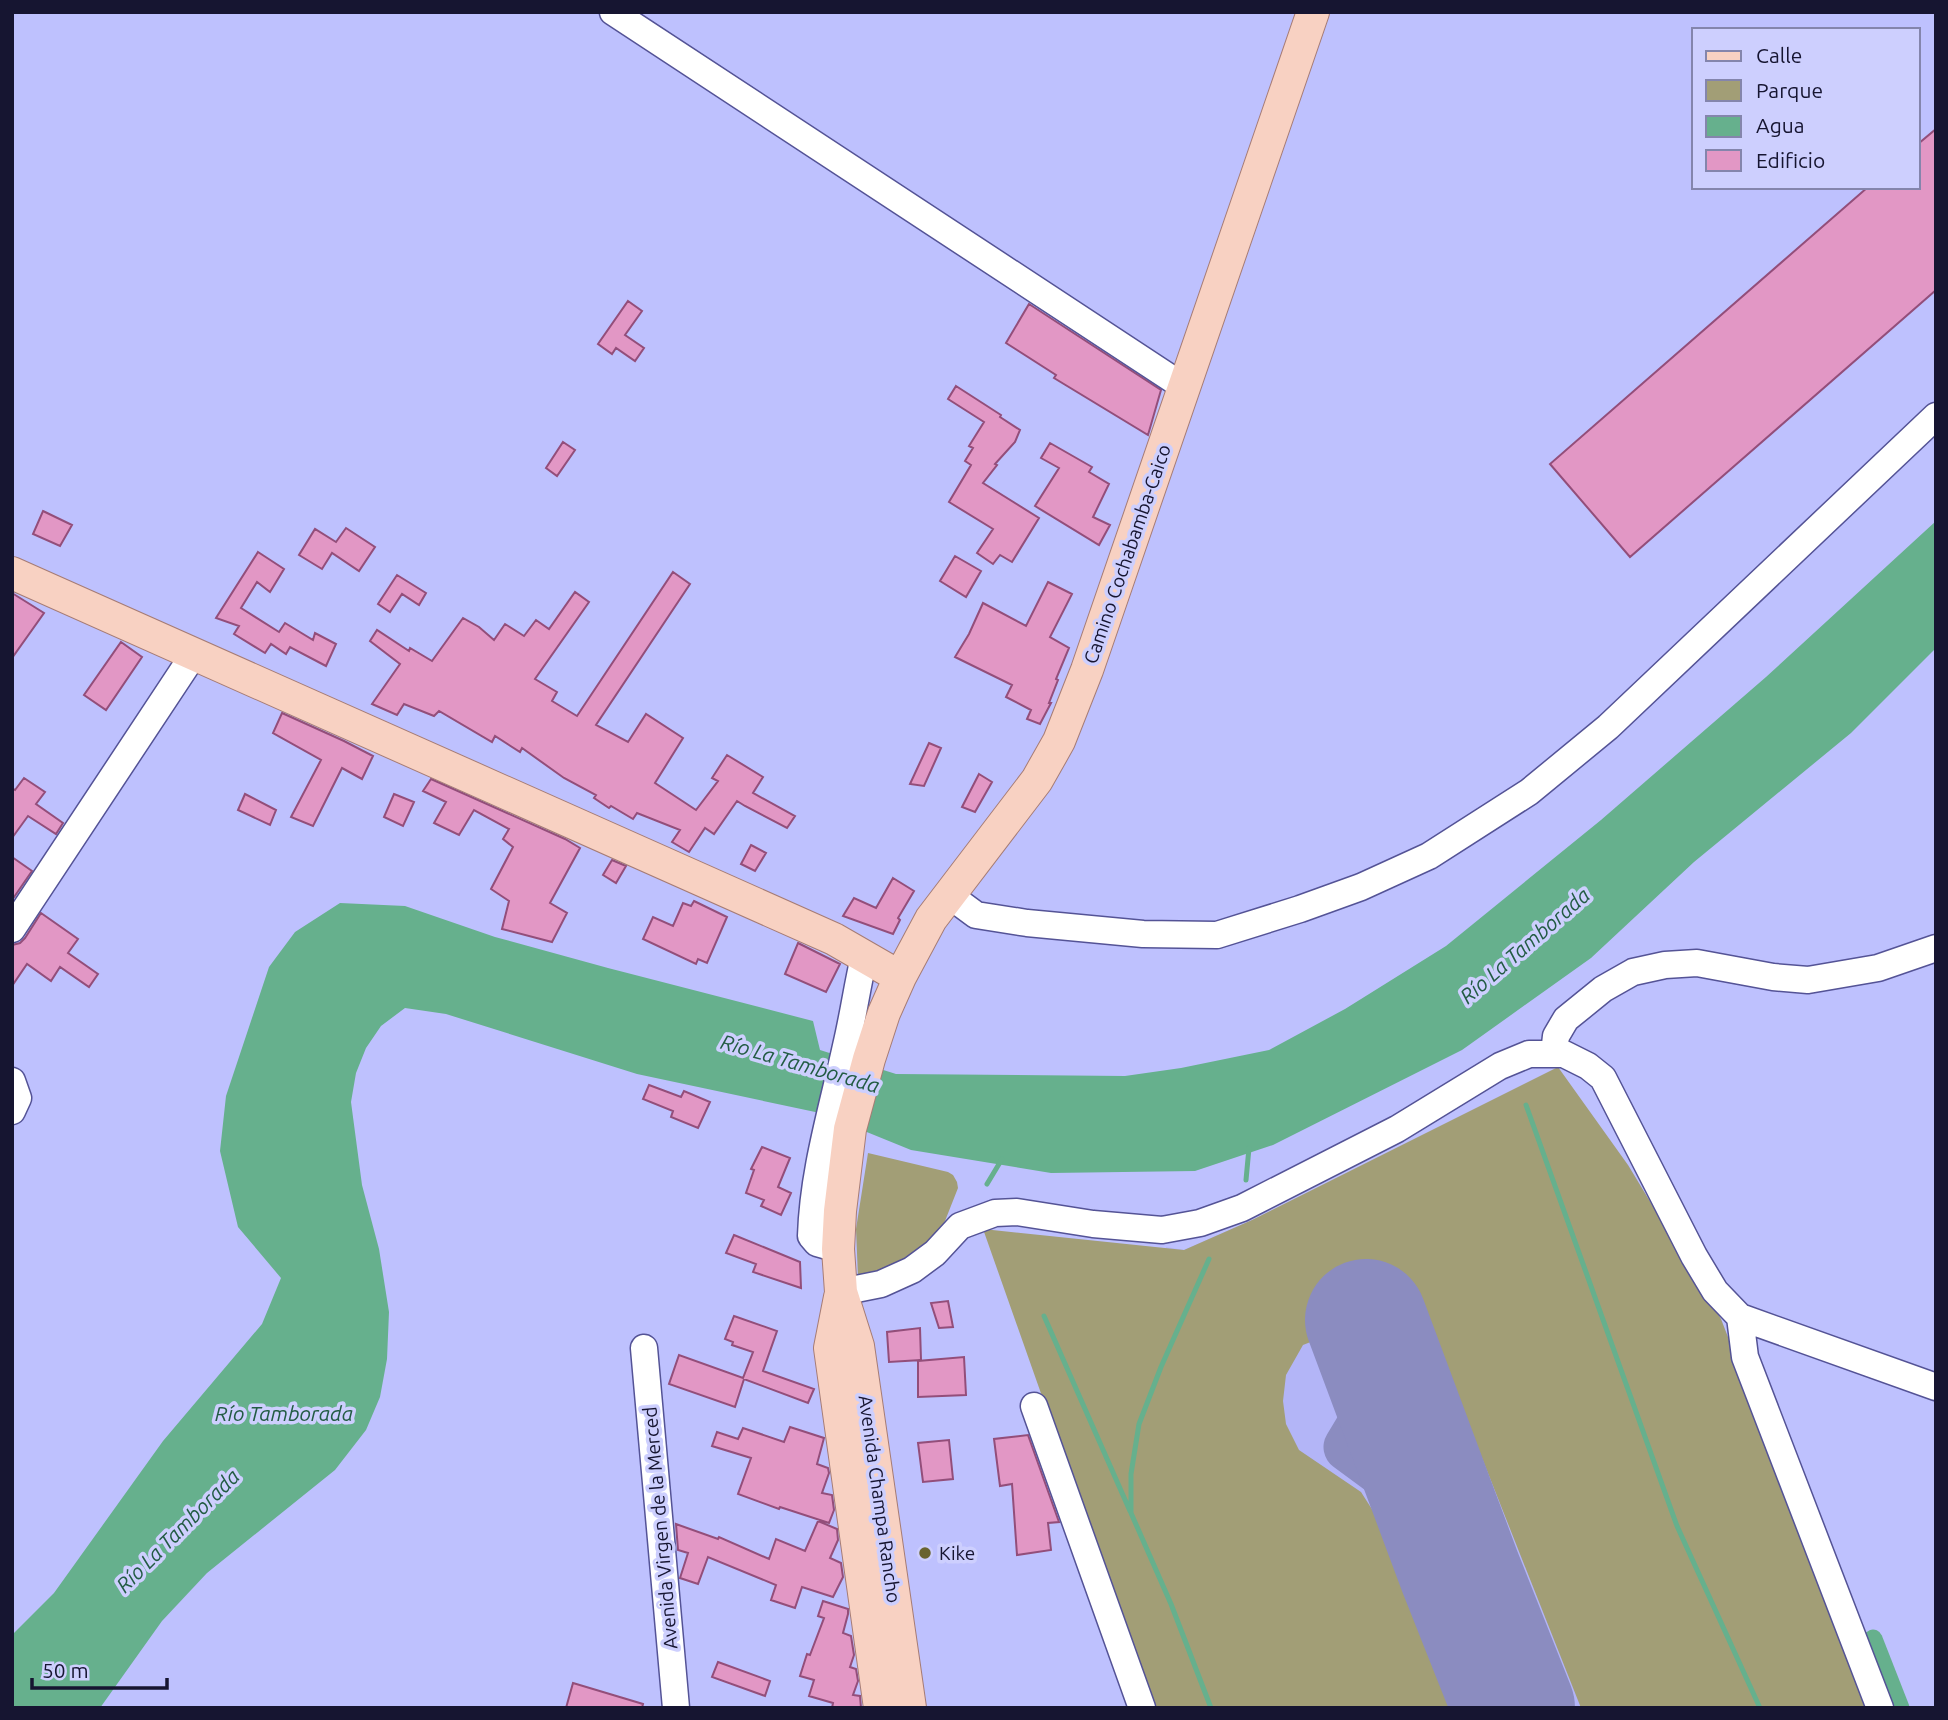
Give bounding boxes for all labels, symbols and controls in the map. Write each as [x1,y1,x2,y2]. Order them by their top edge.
legend [1692,28,1920,189]
text: Calle [1756,43,1802,67]
text: Parque [1756,78,1823,102]
text: Agua [1756,113,1805,137]
text: Edificio [1756,148,1825,172]
street label: Camino Cochabamba-Caico [1079,441,1175,667]
water label: Río La Tamborada [1455,882,1594,1008]
water label: Río La Tamborada [718,1029,882,1097]
street label: Avenida Champa Rancho [855,1394,905,1604]
water label: Río Tamborada [215,1401,353,1425]
street label: Avenida Virgen de la Merced [638,1406,682,1650]
water label: Río La Tamborada [111,1464,244,1597]
place label: Kike [939,1542,975,1564]
marker: Kike [917,1545,933,1561]
scale bar [32,1646,166,1690]
text: 50 m [42,1658,89,1682]

